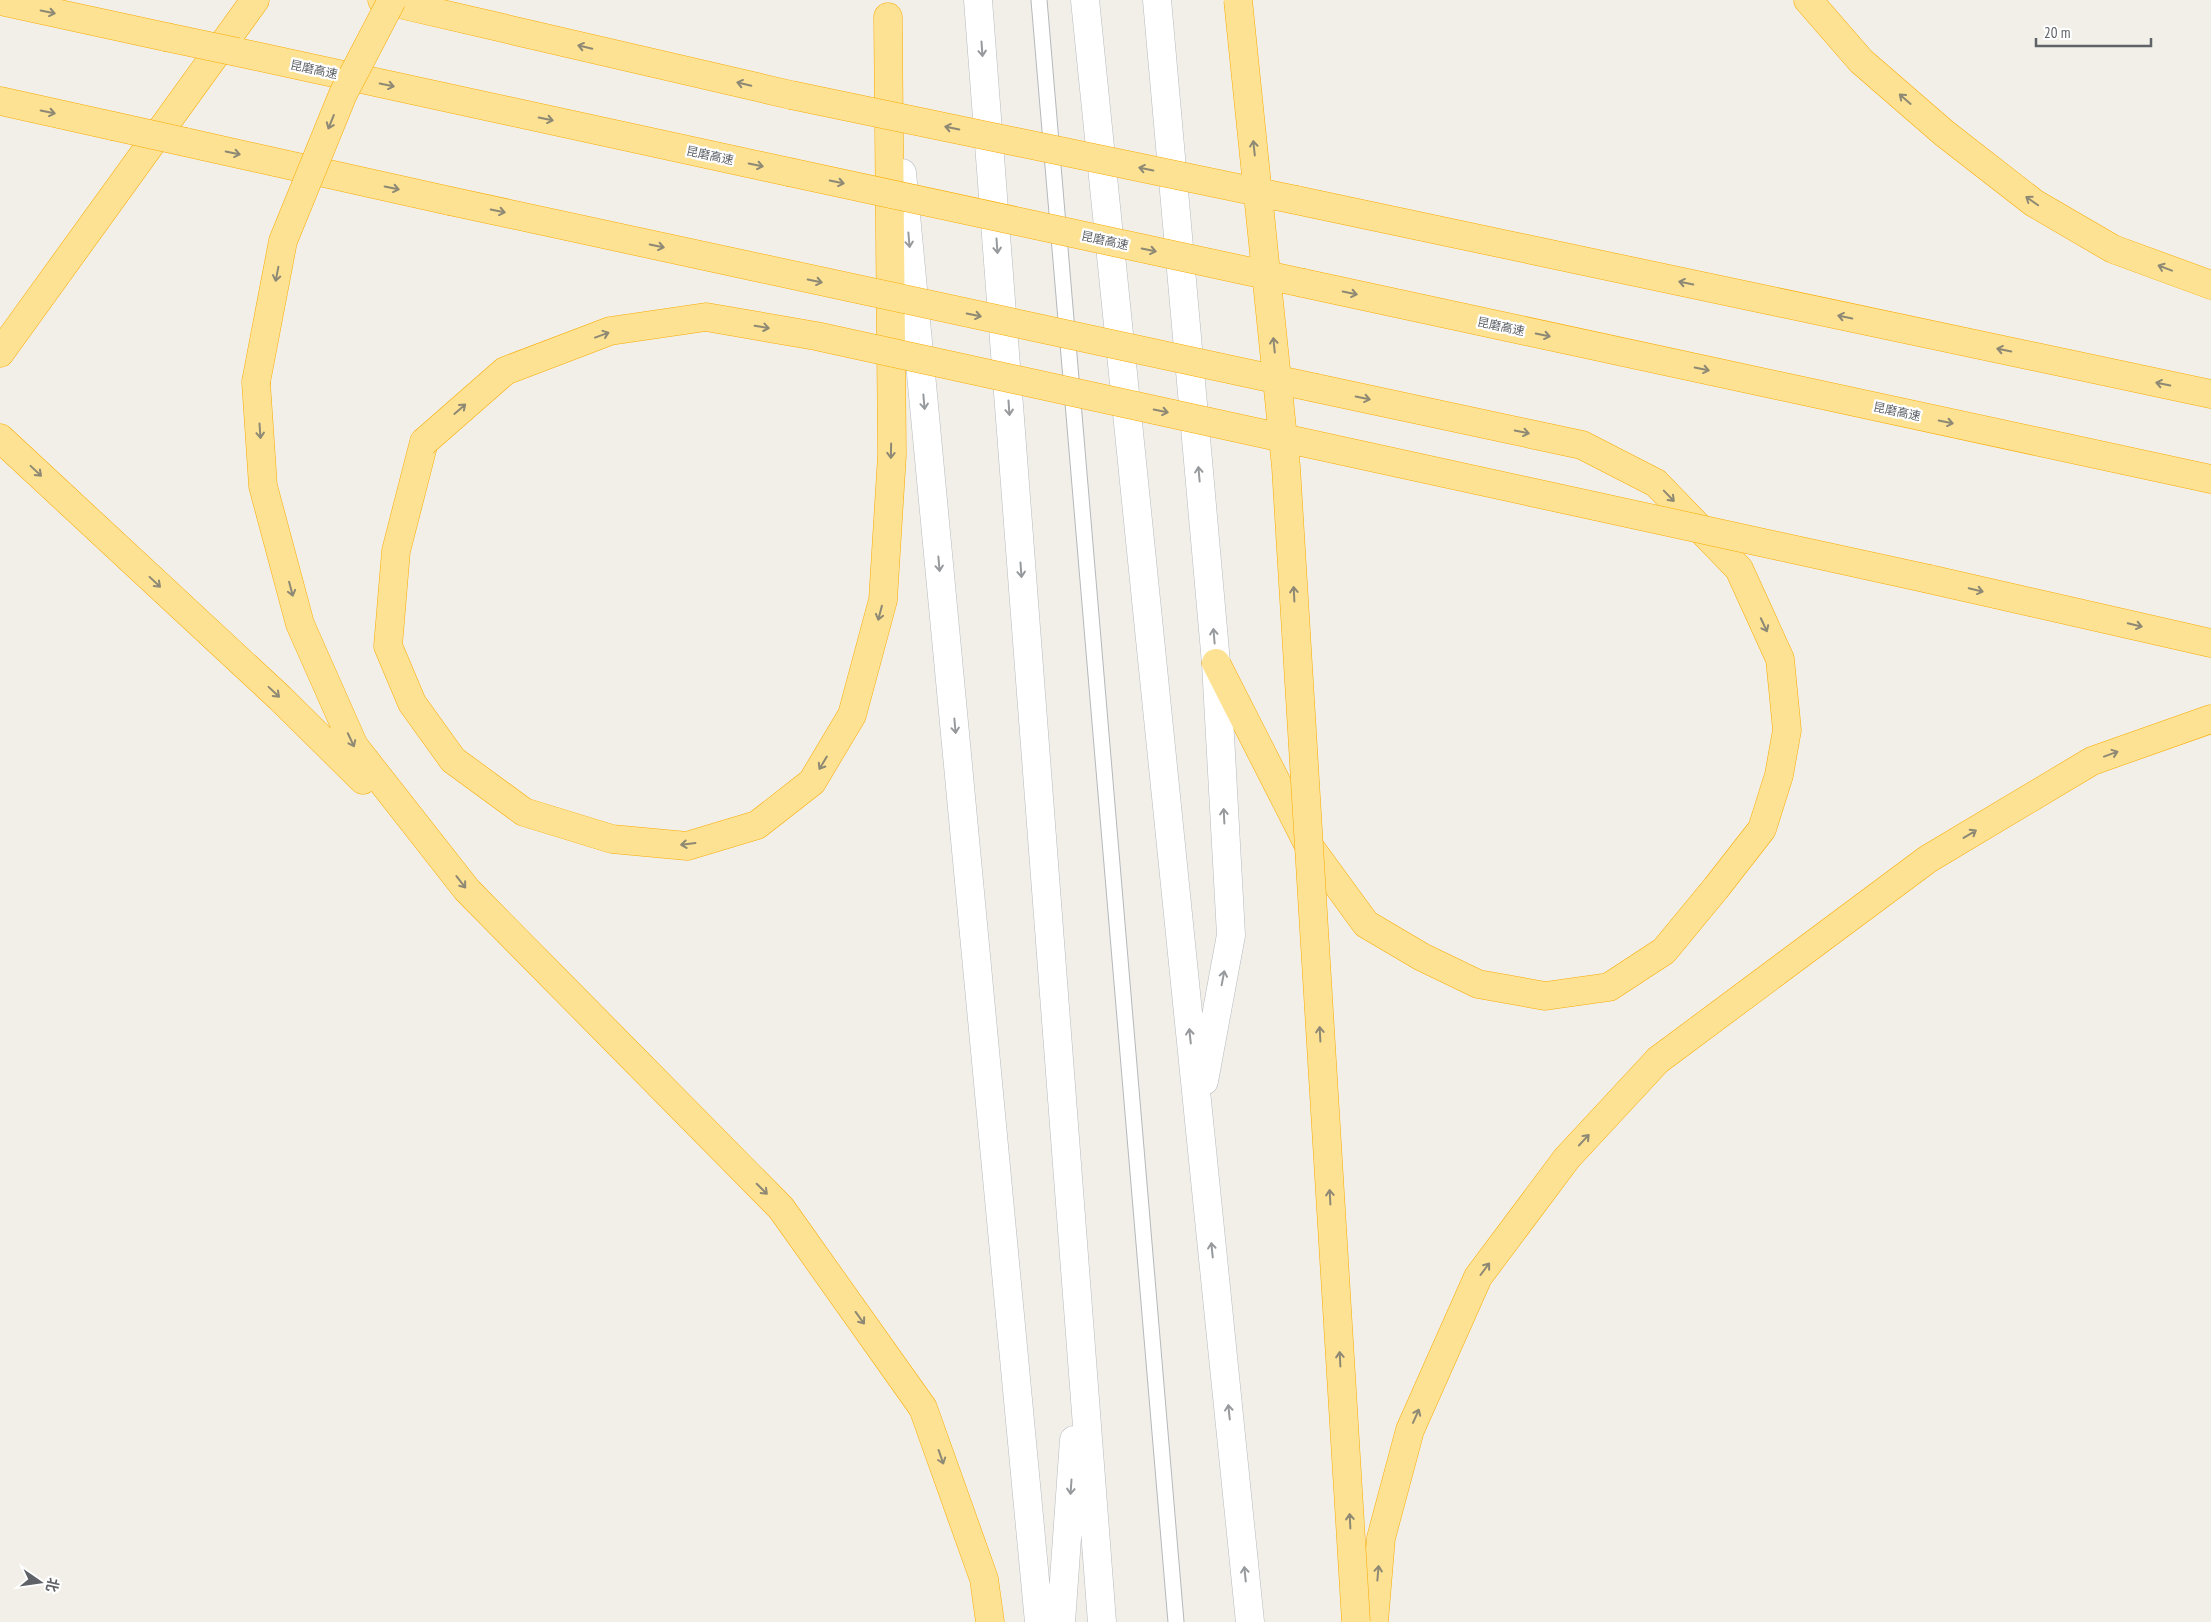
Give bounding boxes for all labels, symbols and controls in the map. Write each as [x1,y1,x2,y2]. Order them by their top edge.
one-way arrow [39,8,55,17]
scale bar [2036,15,2151,47]
text: 20 m [2044,23,2070,42]
one-way arrow [977,40,986,56]
one-way arrow [578,42,594,51]
street label: 昆磨高速 [289,57,339,81]
one-way arrow [736,79,752,88]
one-way arrow [379,81,395,90]
one-way arrow [1899,94,1912,105]
one-way arrow [39,108,55,117]
one-way arrow [326,114,336,129]
one-way arrow [537,115,553,125]
one-way arrow [945,123,961,133]
one-way arrow [1249,141,1258,157]
street label: 昆磨高速 [685,143,735,167]
one-way arrow [224,149,240,158]
one-way arrow [747,161,763,170]
one-way arrow [1138,163,1154,173]
one-way arrow [828,178,844,188]
one-way arrow [383,183,399,193]
one-way arrow [2025,196,2039,206]
one-way arrow [490,207,506,216]
street label: 昆磨高速 [1080,228,1130,252]
one-way arrow [904,232,914,248]
one-way arrow [992,237,1001,253]
one-way arrow [648,242,664,251]
one-way arrow [1141,246,1157,255]
one-way arrow [2158,263,2174,272]
one-way arrow [271,266,281,282]
one-way arrow [807,277,823,286]
one-way arrow [1679,278,1695,287]
one-way arrow [1342,289,1358,298]
one-way arrow [966,311,982,320]
one-way arrow [1838,311,1854,321]
street label: 昆磨高速 [1476,314,1526,338]
one-way arrow [754,322,770,332]
one-way arrow [594,330,609,339]
one-way arrow [1535,331,1551,340]
one-way arrow [1269,337,1279,353]
one-way arrow [1997,345,2013,355]
one-way arrow [1694,365,1710,374]
one-way arrow [2156,379,2172,388]
one-way arrow [919,394,929,410]
one-way arrow [1355,394,1371,403]
one-way arrow [1004,399,1014,415]
street label: 昆磨高速 [1872,399,1922,423]
one-way arrow [454,404,467,415]
one-way arrow [1152,407,1168,417]
one-way arrow [1938,418,1954,427]
one-way arrow [255,422,264,438]
one-way arrow [1514,428,1530,437]
one-way arrow [886,442,896,459]
one-way arrow [29,465,42,477]
one-way arrow [1195,467,1204,483]
one-way arrow [1662,490,1674,502]
one-way arrow [934,555,944,571]
one-way arrow [1017,561,1026,577]
one-way arrow [148,576,161,588]
one-way arrow [287,581,296,597]
one-way arrow [1289,586,1299,602]
one-way arrow [1968,586,1984,595]
one-way arrow [874,604,884,620]
one-way arrow [1760,617,1770,632]
one-way arrow [2126,621,2142,630]
one-way arrow [1209,629,1219,645]
one-way arrow [267,686,280,698]
one-way arrow [950,717,959,733]
one-way arrow [347,732,357,747]
one-way arrow [2103,749,2119,758]
one-way arrow [817,756,827,770]
one-way arrow [1220,808,1229,824]
one-way arrow [1963,828,1977,838]
one-way arrow [681,839,697,849]
one-way arrow [456,875,466,889]
one-way arrow [1218,970,1228,986]
one-way arrow [1316,1027,1325,1043]
one-way arrow [1185,1029,1195,1045]
one-way arrow [1578,1134,1589,1147]
one-way arrow [756,1183,768,1195]
one-way arrow [1326,1189,1335,1205]
one-way arrow [1207,1243,1217,1259]
one-way arrow [1479,1263,1490,1276]
one-way arrow [854,1311,865,1325]
one-way arrow [1335,1351,1344,1367]
one-way arrow [1224,1404,1234,1420]
one-way arrow [1412,1409,1422,1424]
one-way arrow [937,1449,946,1465]
one-way arrow [1066,1479,1075,1495]
one-way arrow [1345,1513,1354,1529]
north arrow [15,1557,65,1607]
one-way arrow [1240,1566,1250,1582]
one-way arrow [1374,1566,1383,1582]
text: 北 [42,1576,63,1594]

